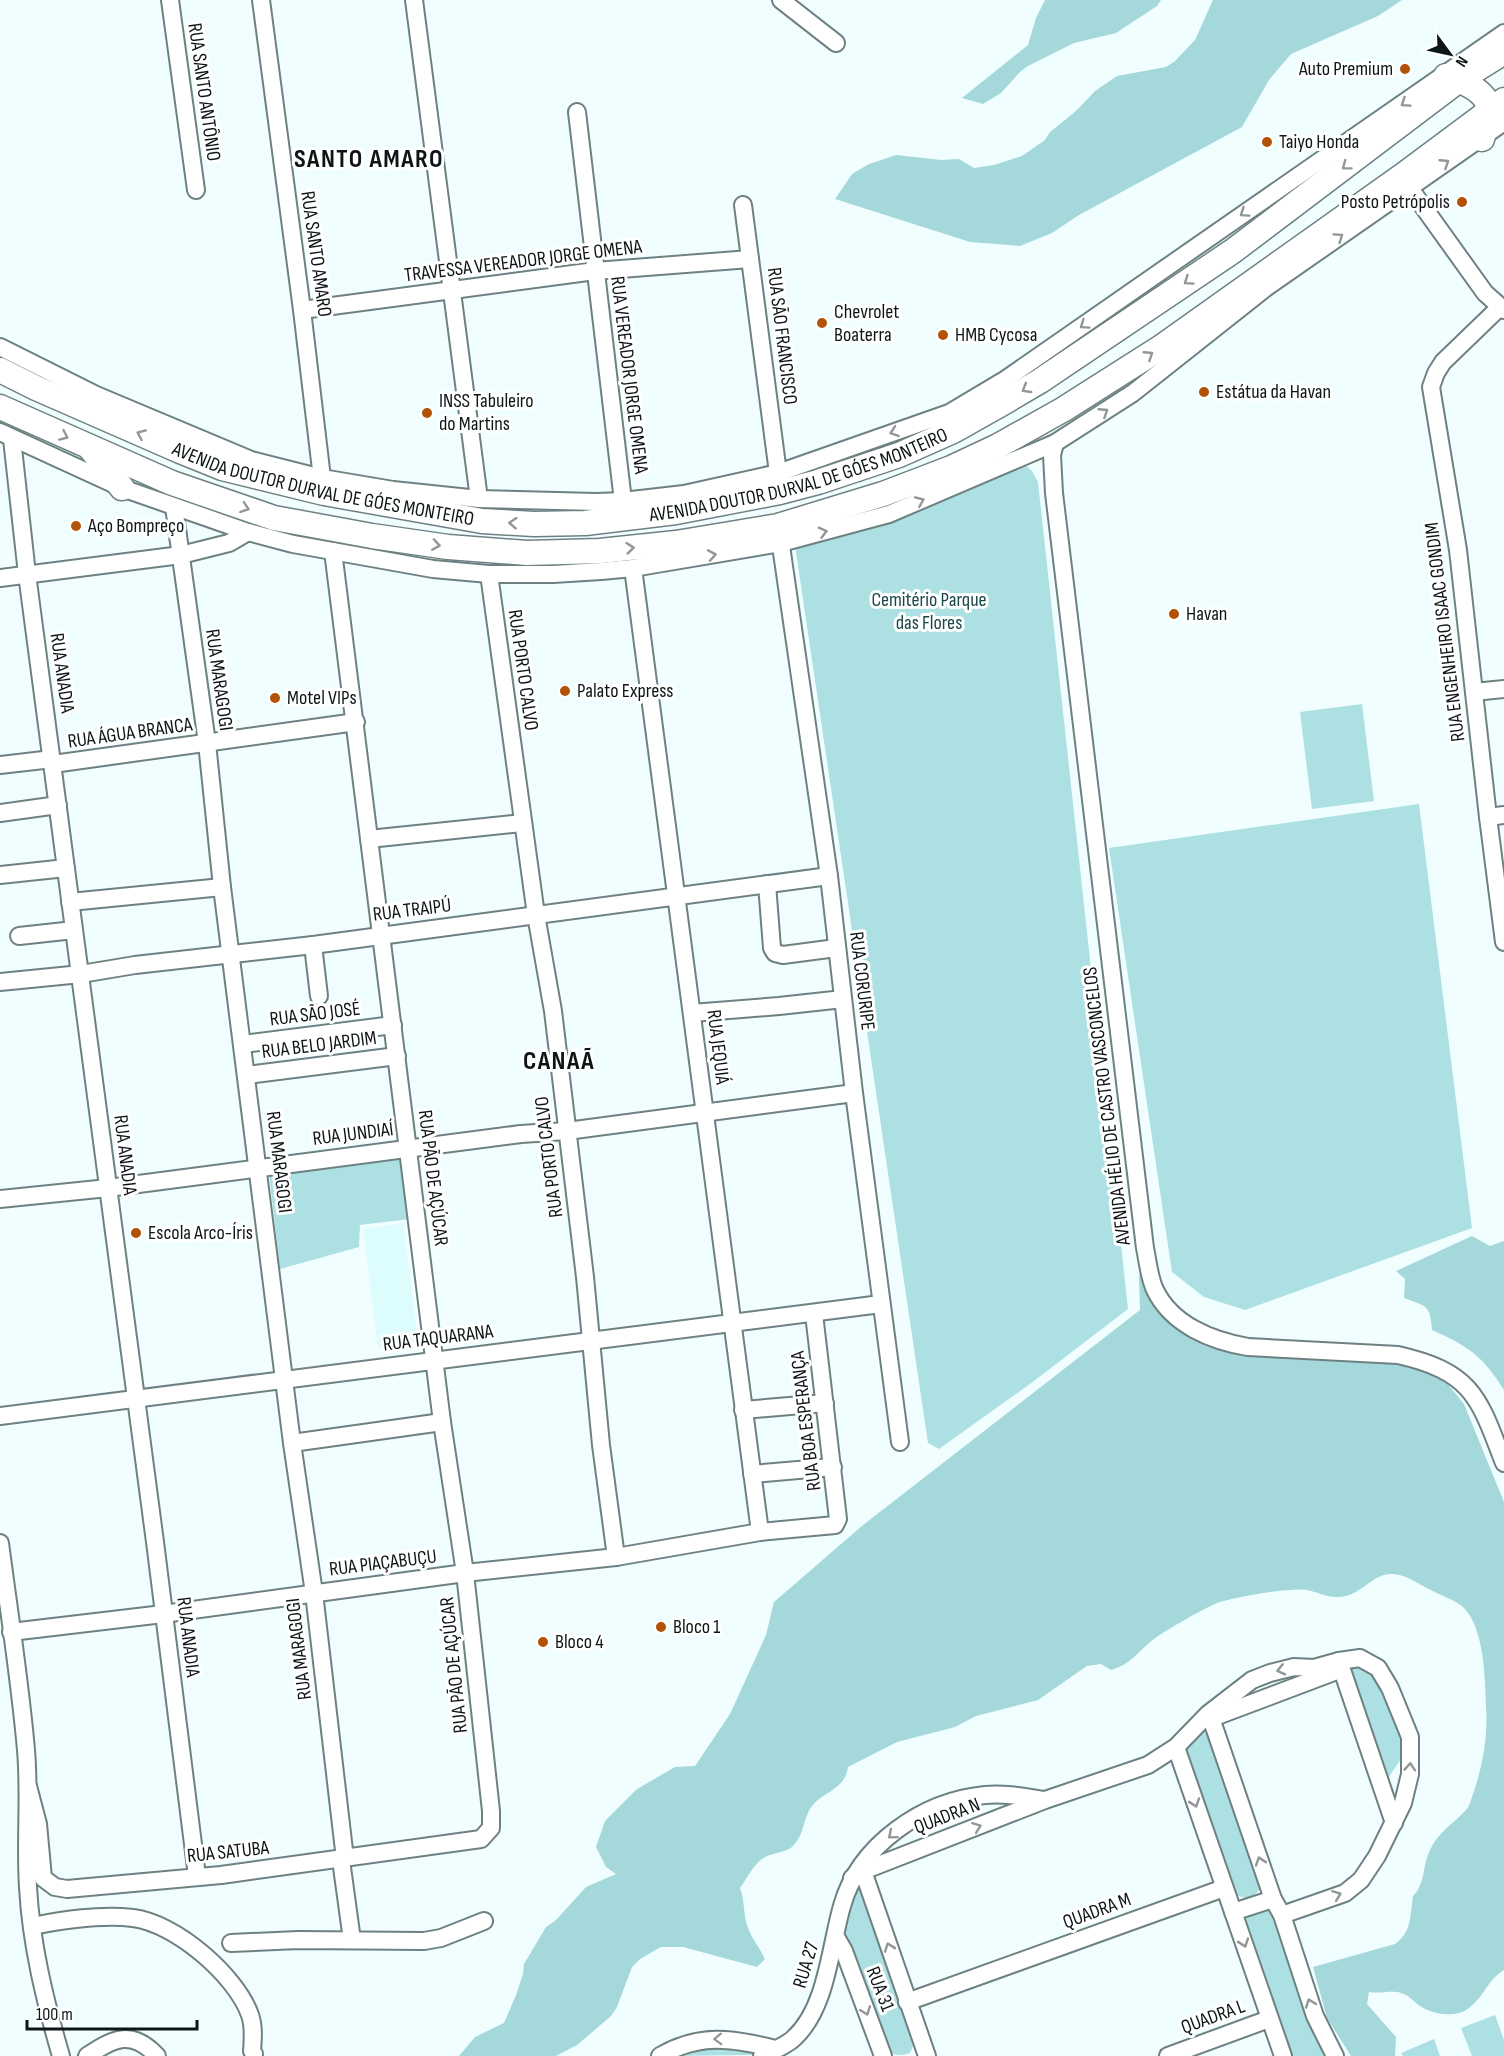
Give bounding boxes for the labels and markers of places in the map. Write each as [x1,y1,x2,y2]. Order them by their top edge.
place label: Auto Premium [1298,57,1393,81]
marker: Auto Premium [1398,62,1412,76]
place label: Taiyo Honda [1279,130,1359,154]
marker: Taiyo Honda [1260,135,1274,149]
place label: Posto Petrópolis [1341,190,1450,214]
marker: Posto Petrópolis [1455,195,1469,209]
place label: Chevrolet Boaterra [834,300,899,347]
marker: Chevrolet Boaterra [815,316,829,330]
place label: HMB Cycosa [955,323,1037,347]
marker: HMB Cycosa [936,328,950,342]
place label: Estátua da Havan [1216,380,1331,404]
marker: Estátua da Havan [1197,385,1211,399]
place label: INSS Tabuleiro do Martins [439,389,534,436]
marker: INSS Tabuleiro do Martins [420,406,434,420]
place label: Aço Bompreço [87,514,184,538]
marker: Aço Bompreço [69,519,83,533]
place label: Havan [1186,602,1227,626]
marker: Havan [1167,607,1181,621]
place label: Palato Express [577,679,673,703]
marker: Palato Express [558,684,572,698]
place label: Motel VIPs [287,686,357,710]
marker: Motel VIPs [268,691,282,705]
place label: Escola Arco-Íris [148,1221,253,1245]
marker: Escola Arco-Íris [129,1226,143,1240]
place label: Bloco 1 [673,1615,720,1639]
marker: Bloco 1 [654,1620,668,1634]
place label: Bloco 4 [555,1630,604,1654]
marker: Bloco 4 [536,1635,550,1649]

